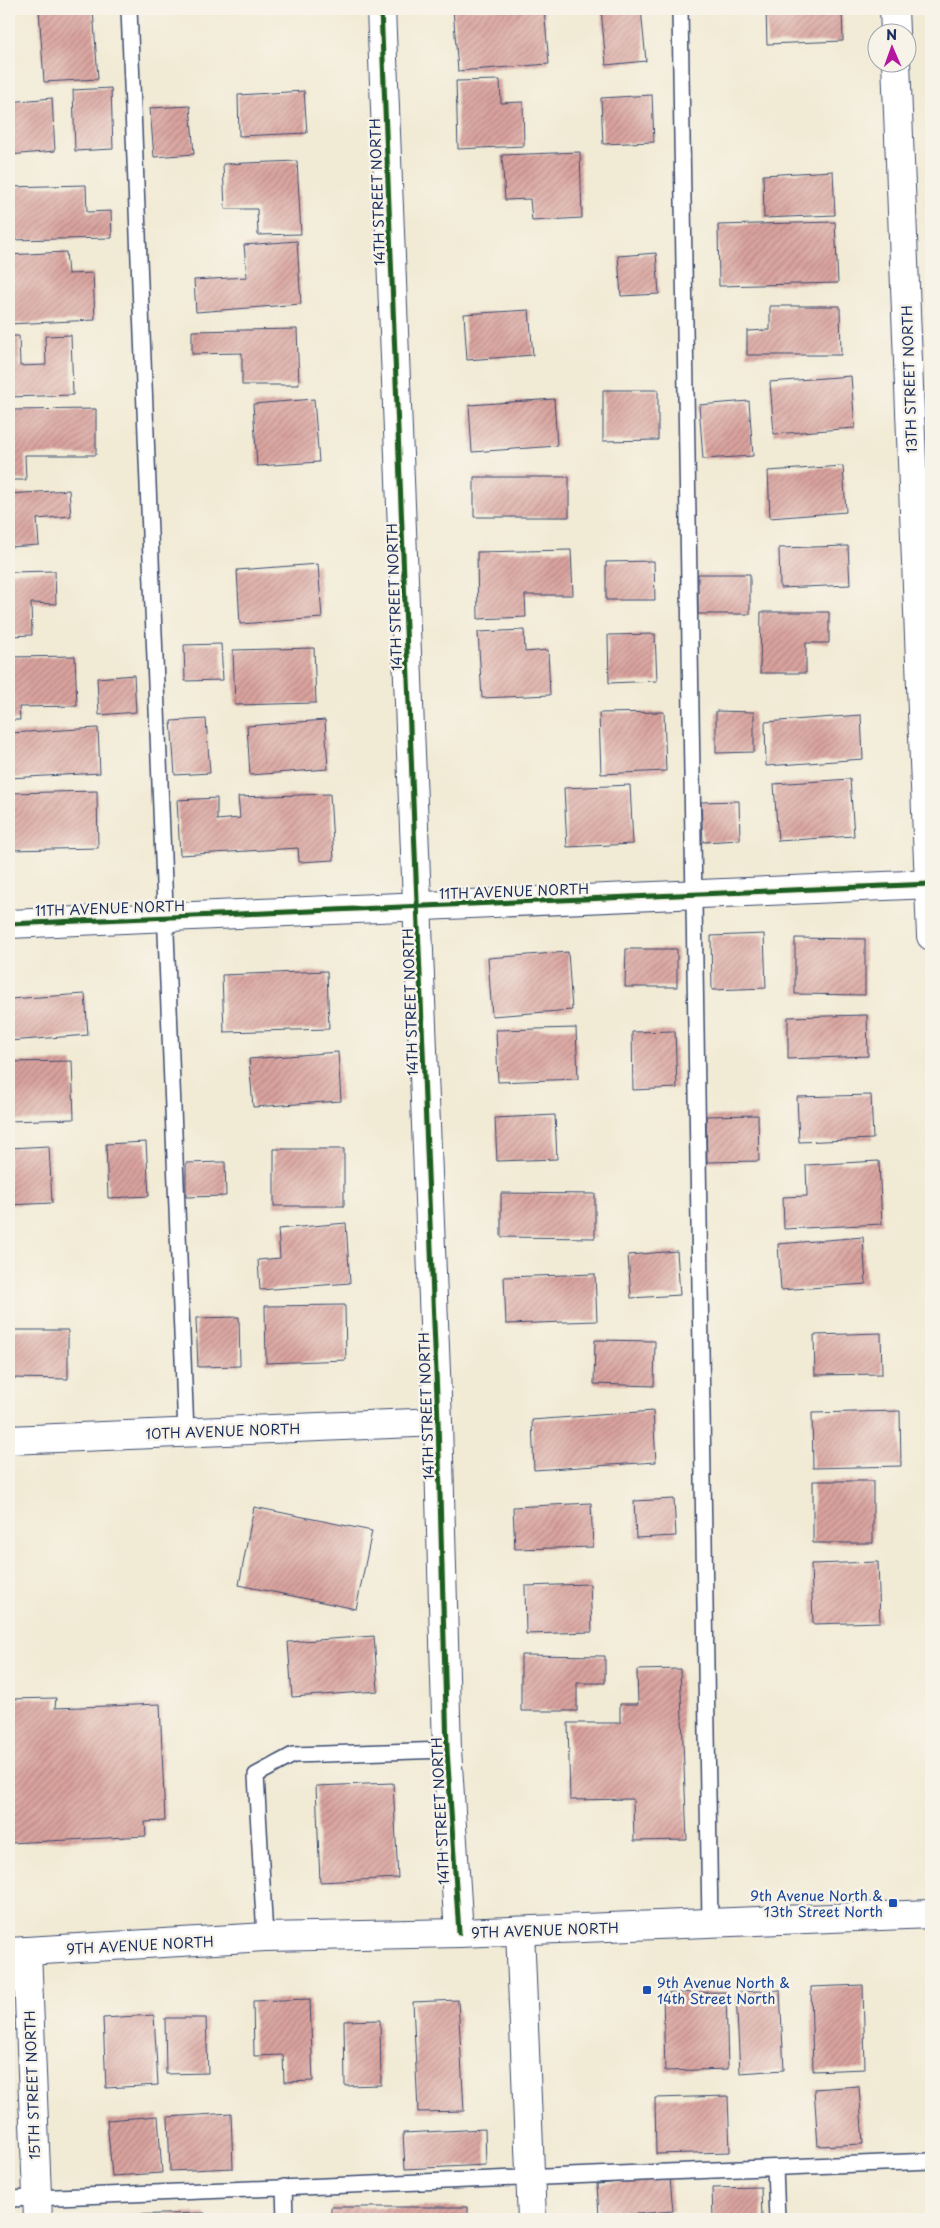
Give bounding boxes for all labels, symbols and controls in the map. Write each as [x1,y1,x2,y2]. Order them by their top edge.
north arrow [868,22,918,72]
text: N [886,24,897,45]
street label: 14TH STREET NORTH [364,118,390,266]
street label: 13TH STREET NORTH [896,305,922,453]
street label: 14TH STREET NORTH [381,523,407,671]
street label: 11TH AVENUE NORTH [439,878,589,904]
street label: 11TH AVENUE NORTH [35,895,185,921]
street label: 14TH STREET NORTH [397,928,423,1076]
street label: 14TH STREET NORTH [413,1332,439,1480]
street label: 10TH AVENUE NORTH [145,1418,301,1444]
street label: 14TH STREET NORTH [426,1737,454,1885]
place label: 9th Avenue North & 13th Street North [750,1885,883,1922]
marker: 9th Avenue North & 13th Street North [887,1897,899,1909]
street label: 9TH AVENUE NORTH [471,1917,619,1943]
street label: 9TH AVENUE NORTH [66,1931,214,1959]
place label: 9th Avenue North & 14th Street North [657,1972,790,2009]
marker: 9th Avenue North & 14th Street North [641,1984,653,1996]
street label: 15TH STREET NORTH [19,2010,45,2160]

